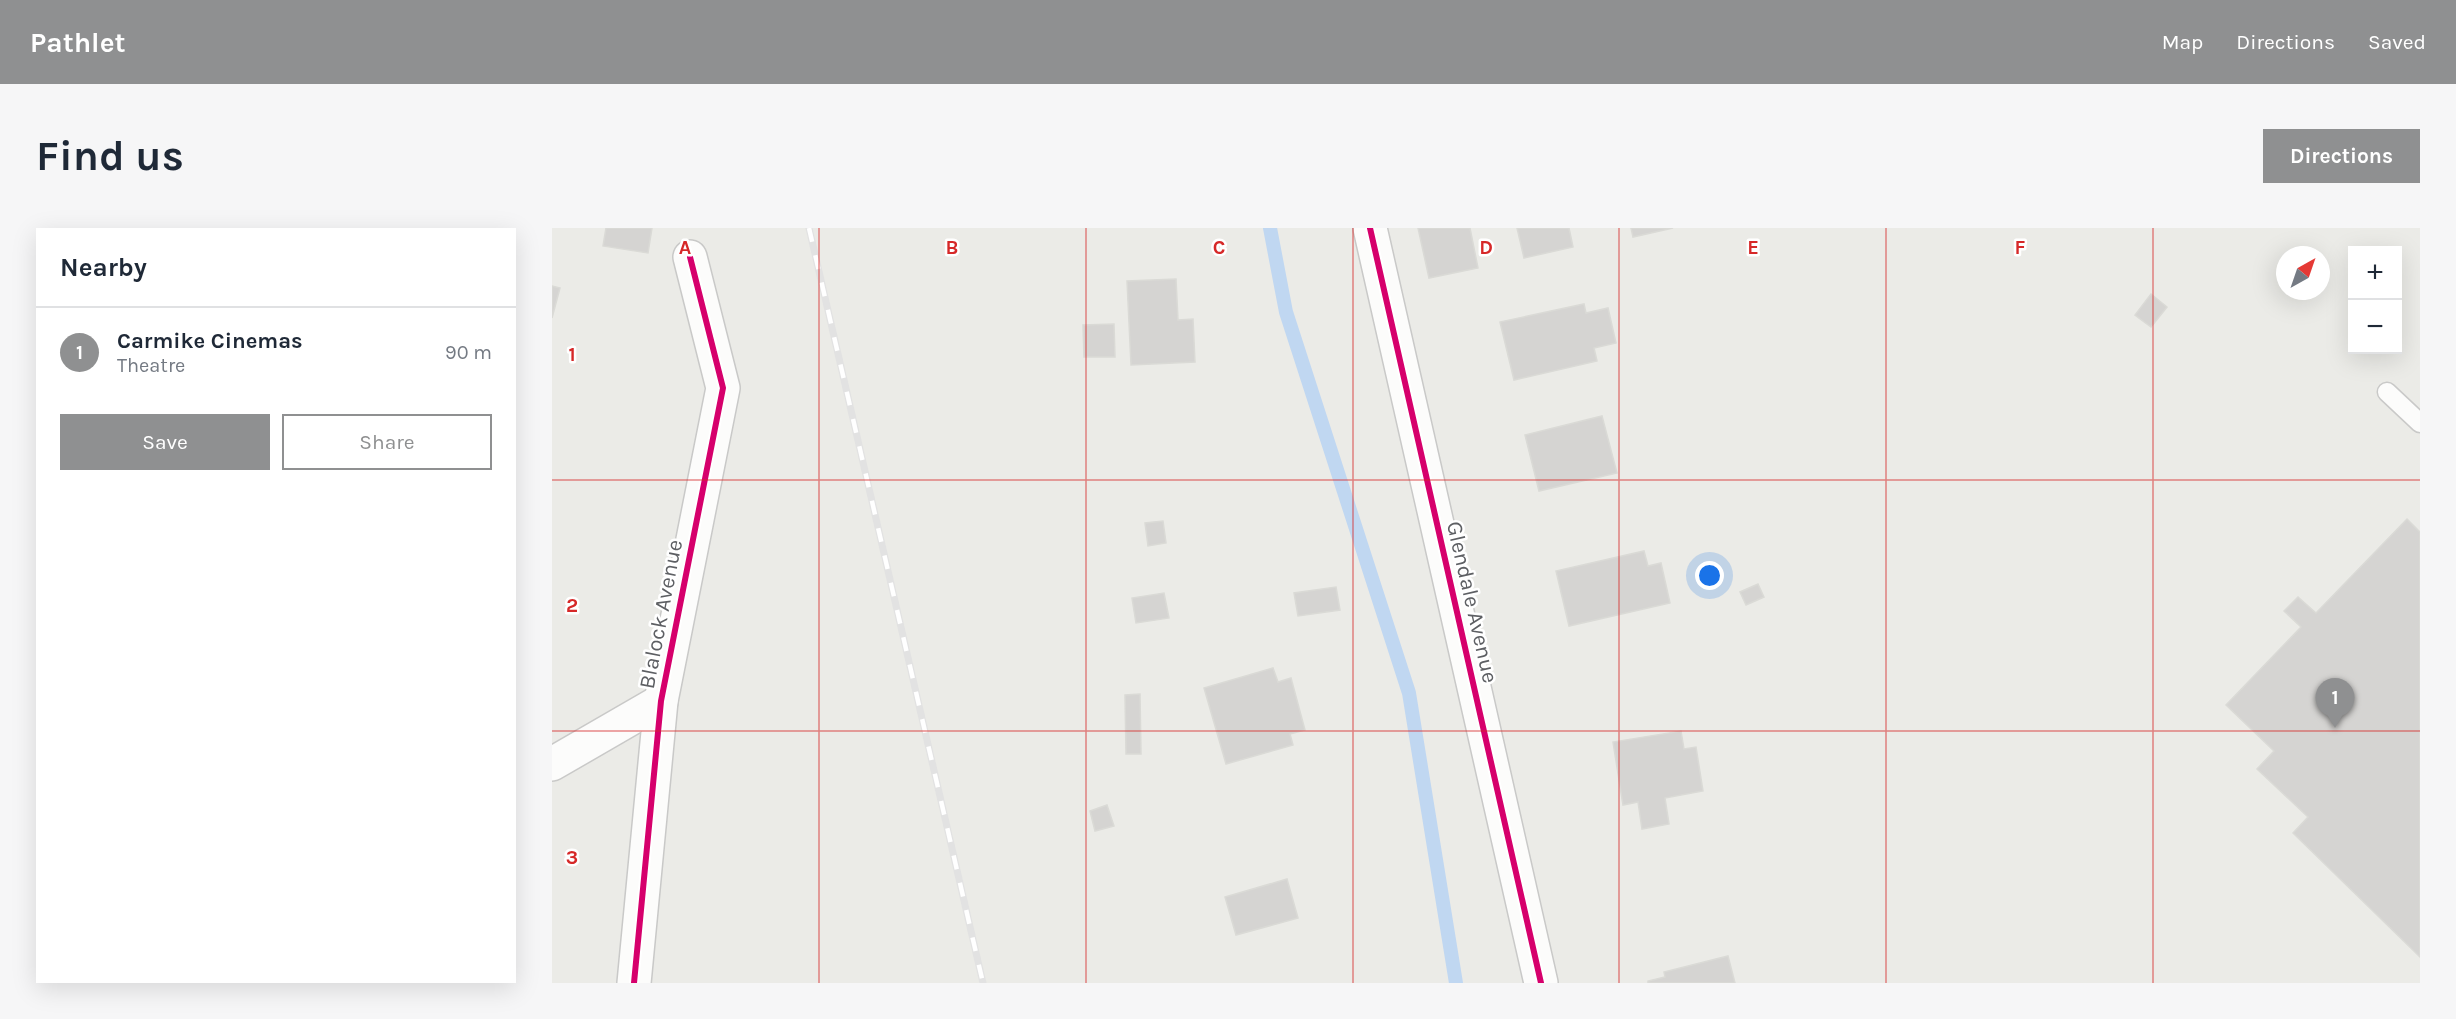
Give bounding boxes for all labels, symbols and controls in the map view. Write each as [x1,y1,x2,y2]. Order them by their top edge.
text: Pathlet [30,26,126,59]
text: Map [2162,30,2203,54]
text: Directions [2236,30,2335,54]
text: Saved [2368,30,2426,54]
button: Directions [2263,129,2420,183]
text: Find us [36,131,184,181]
text: A [679,236,692,259]
text: B [946,236,958,259]
text: C [1213,236,1225,259]
text: D [1479,236,1493,259]
text: E [1747,236,1759,259]
text: F [2015,236,2026,259]
north arrow [2276,246,2330,300]
map controls [2348,246,2402,354]
button: + [2348,246,2402,300]
text: Nearby [60,252,147,283]
button: − [2348,300,2402,354]
text: Carmike Cinemas [117,328,303,354]
text: 1 [76,341,83,364]
text: 90 m [445,341,492,364]
text: 1 [568,343,576,366]
text: Theatre [117,354,185,377]
button: Save [60,414,270,470]
button: Share [282,414,492,470]
street label: Glendale Avenue [1441,519,1503,686]
street label: Blalock Avenue [634,537,688,691]
your location [1695,561,1724,590]
text: 2 [566,594,578,617]
pin: 1 [2316,678,2354,728]
text: 3 [566,846,578,869]

